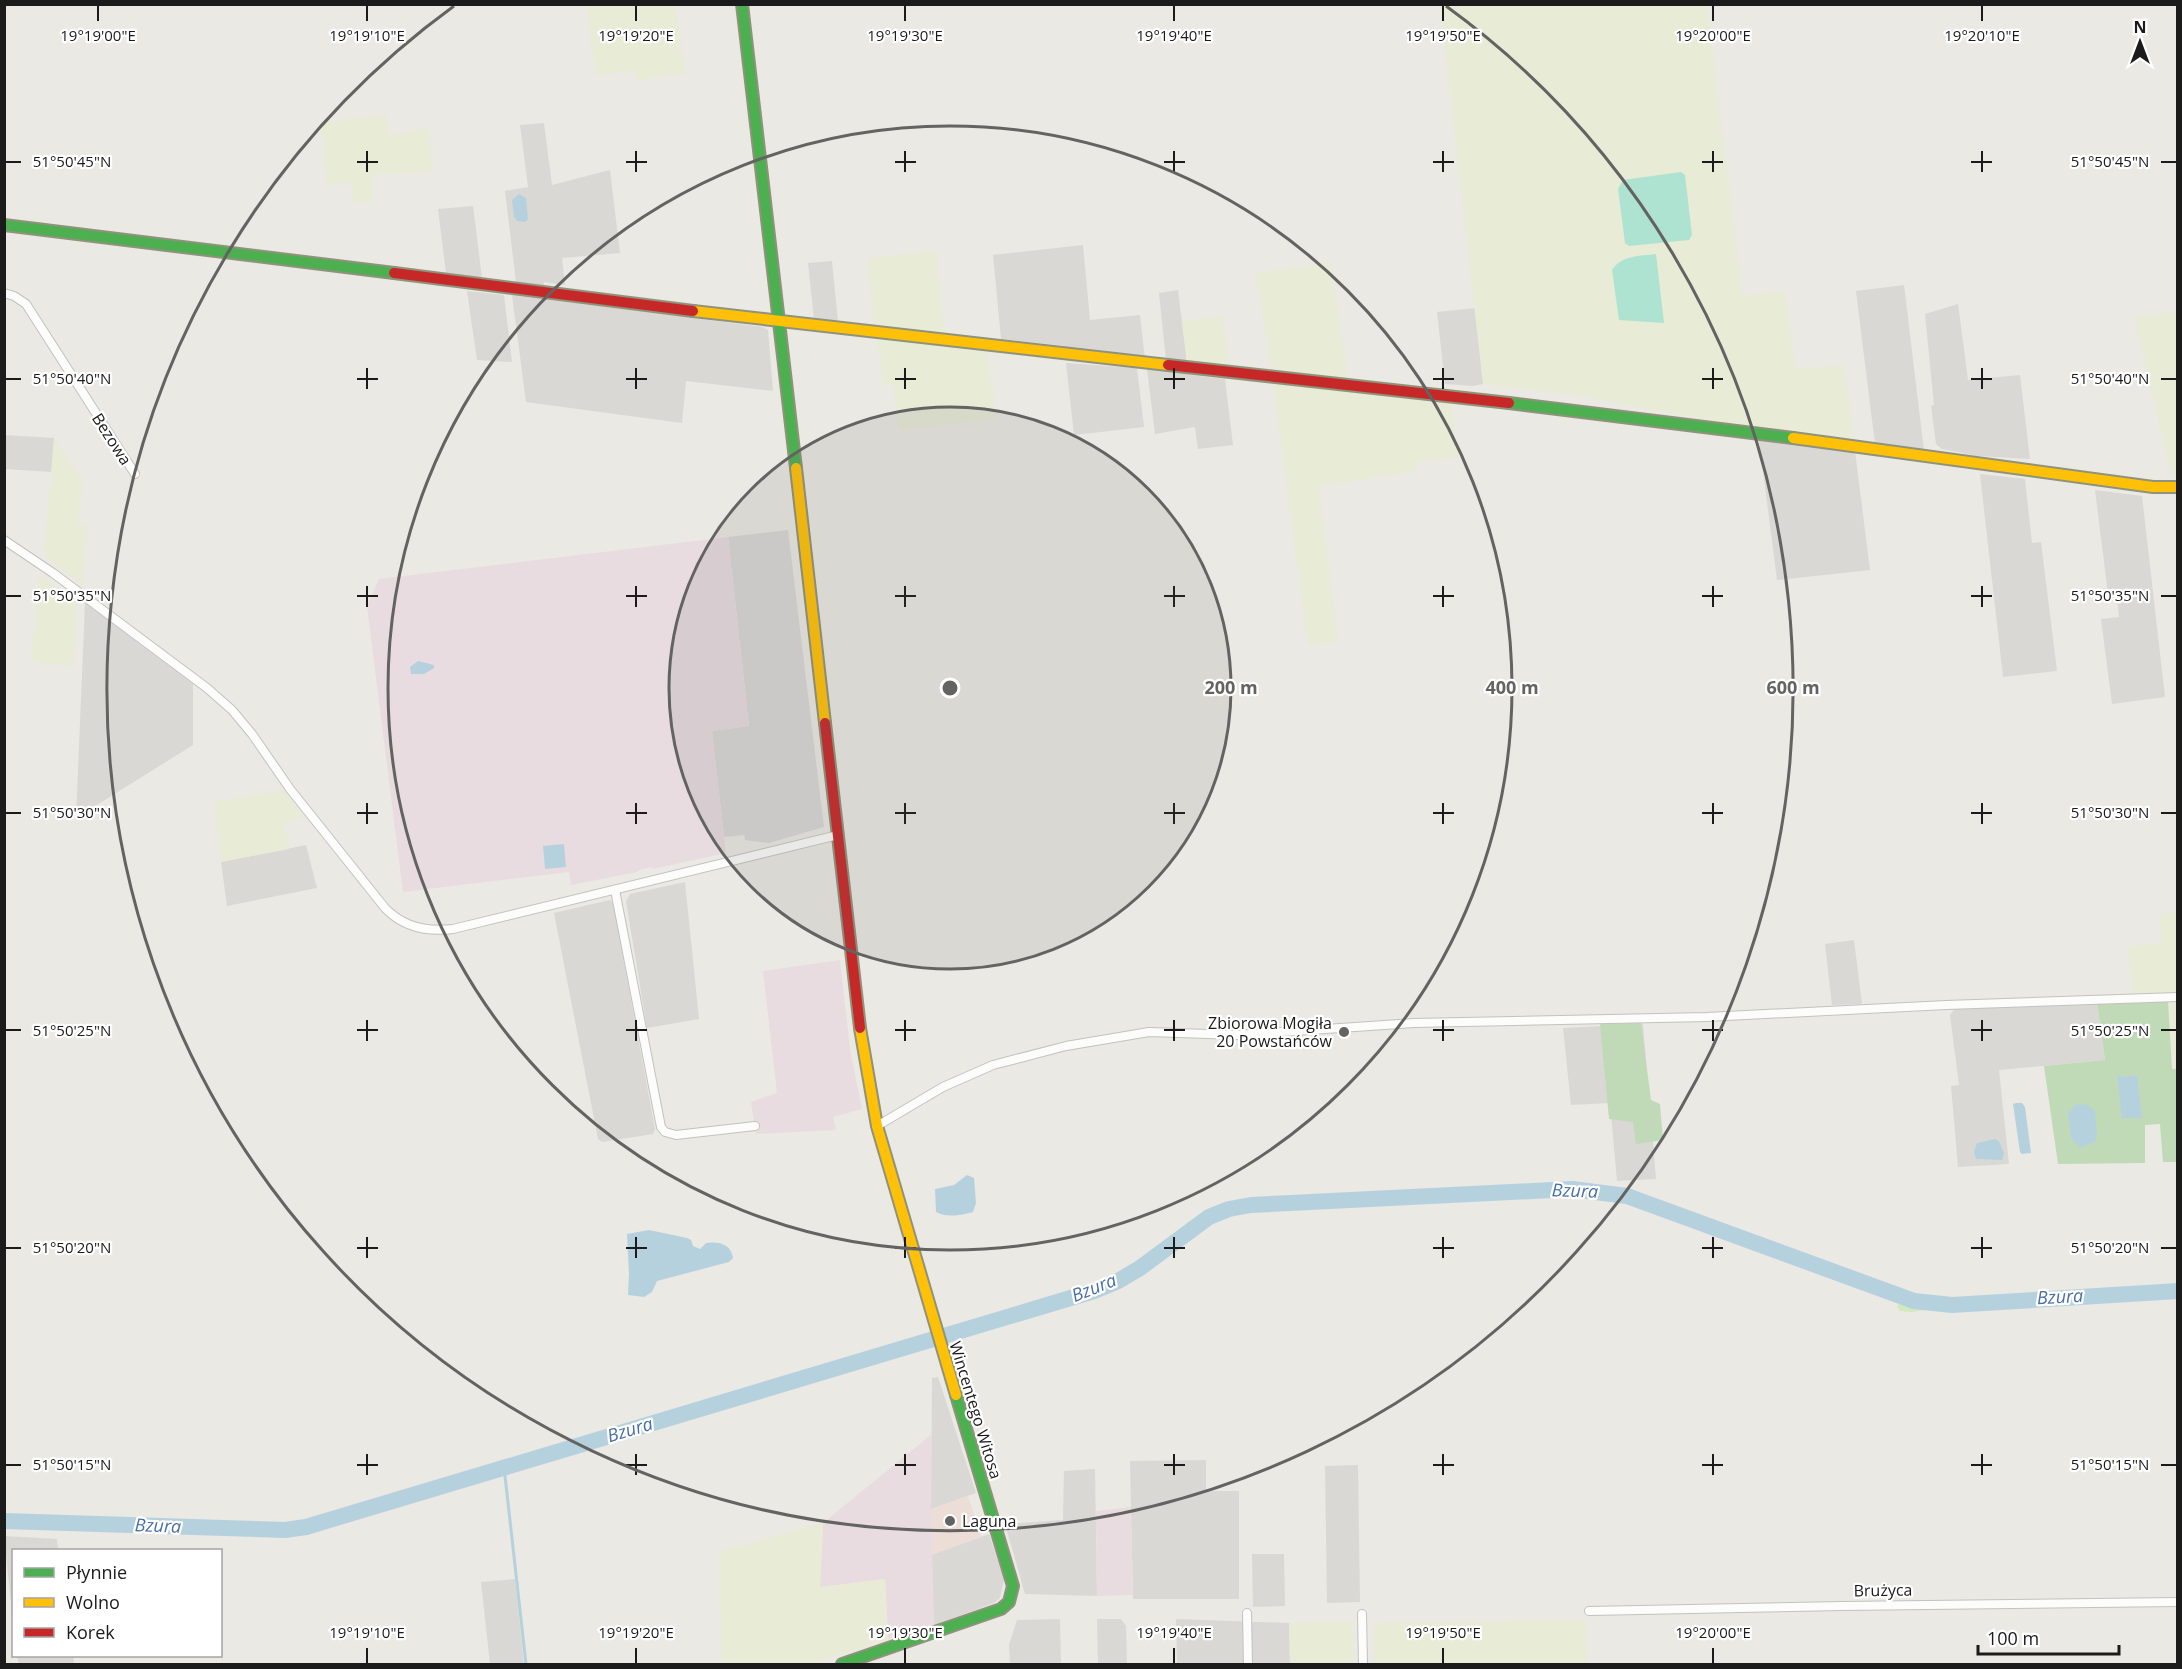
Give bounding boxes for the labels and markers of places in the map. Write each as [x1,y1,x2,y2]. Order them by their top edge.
centre of rings [940,678,960,698]
place label: Zbiorowa Mogiła 20 Powstańców [1208,1012,1333,1052]
marker: Zbiorowa Mogiła 20 Powstańców [1337,1025,1351,1039]
place label: Laguna [962,1510,1016,1532]
marker: Laguna [943,1514,957,1528]

